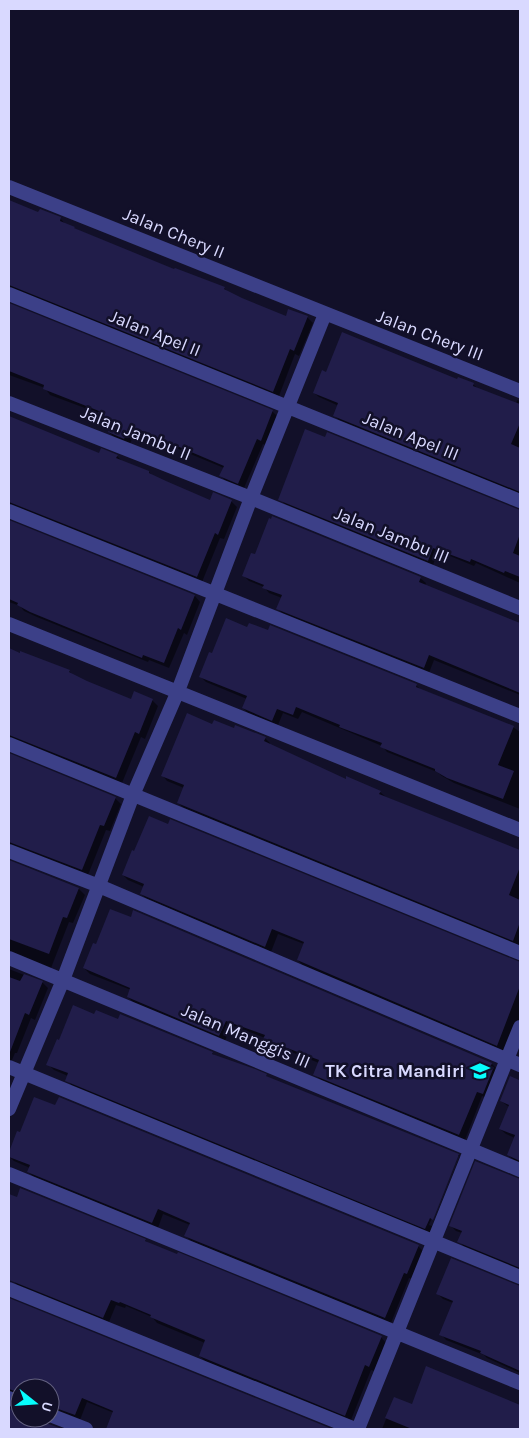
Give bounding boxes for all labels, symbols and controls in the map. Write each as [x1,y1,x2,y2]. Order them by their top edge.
street label: Jalan Chery II [120,203,228,263]
street label: Jalan Apel II [106,305,204,361]
street label: Jalan Chery III [373,305,487,365]
street label: Jalan Jambu II [78,401,194,465]
street label: Jalan Apel III [360,407,462,465]
street label: Jalan Jambu III [331,502,453,568]
street label: Jalan Manggis III [178,999,314,1073]
place label: TK Citra Mandiri [325,1060,465,1082]
school or university icon: TK Citra Mandiri [469,1060,491,1082]
north arrow [10,1378,60,1428]
text: U [37,1400,56,1414]

